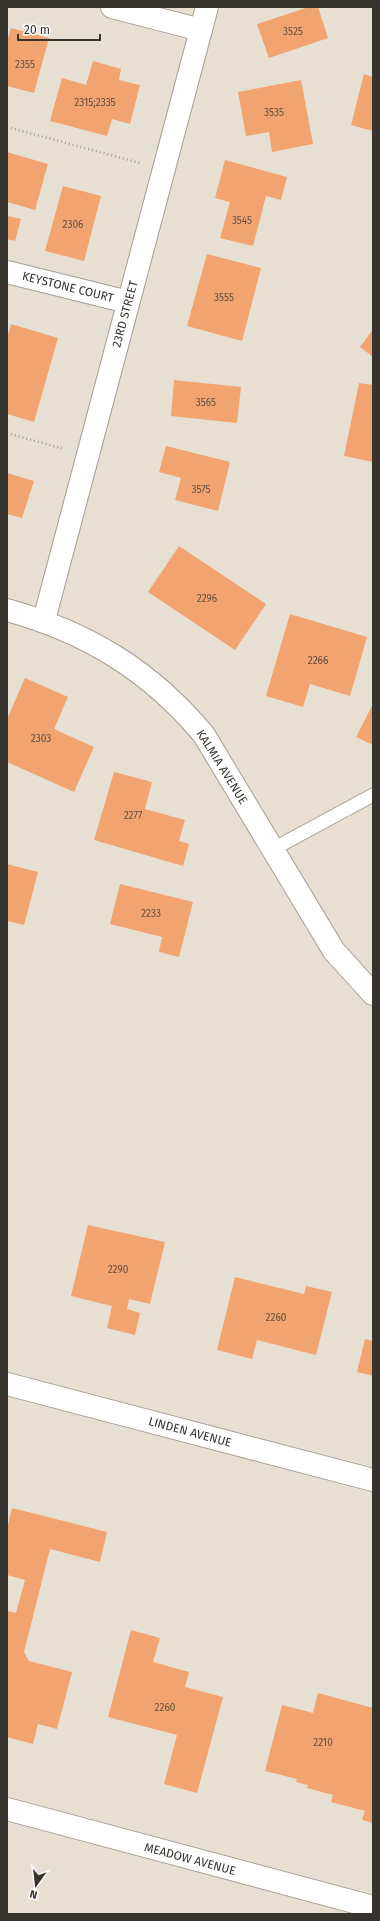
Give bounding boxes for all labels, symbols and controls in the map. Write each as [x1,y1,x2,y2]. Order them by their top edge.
scale bar [18,16,100,42]
text: 20 m [24,23,50,37]
house number: 3525 [283,26,303,38]
house number: 2355 [15,59,35,71]
house number: 2315;2335 [74,97,116,109]
house number: 3535 [264,107,284,119]
house number: 3545 [232,215,252,227]
house number: 2306 [63,219,83,231]
street label: KEYSTONE COURT [21,269,116,305]
street label: 23RD STREET [109,278,141,349]
house number: 3555 [214,292,234,304]
house number: 3565 [196,397,216,409]
house number: 3575 [191,484,211,496]
house number: 2296 [197,593,217,605]
house number: 2266 [308,655,328,667]
street label: KALMIA AVENUE [194,727,250,807]
house number: 2303 [31,733,51,745]
house number: 2277 [124,810,143,822]
house number: 2233 [141,908,161,920]
house number: 2290 [108,1264,129,1276]
house number: 2260 [266,1312,287,1324]
street label: LINDEN AVENUE [147,1414,233,1450]
house number: 2260 [155,1702,176,1714]
house number: 2210 [313,1737,333,1749]
street label: MEADOW AVENUE [143,1840,237,1878]
north arrow [16,1865,56,1905]
text: N [28,1887,39,1901]

